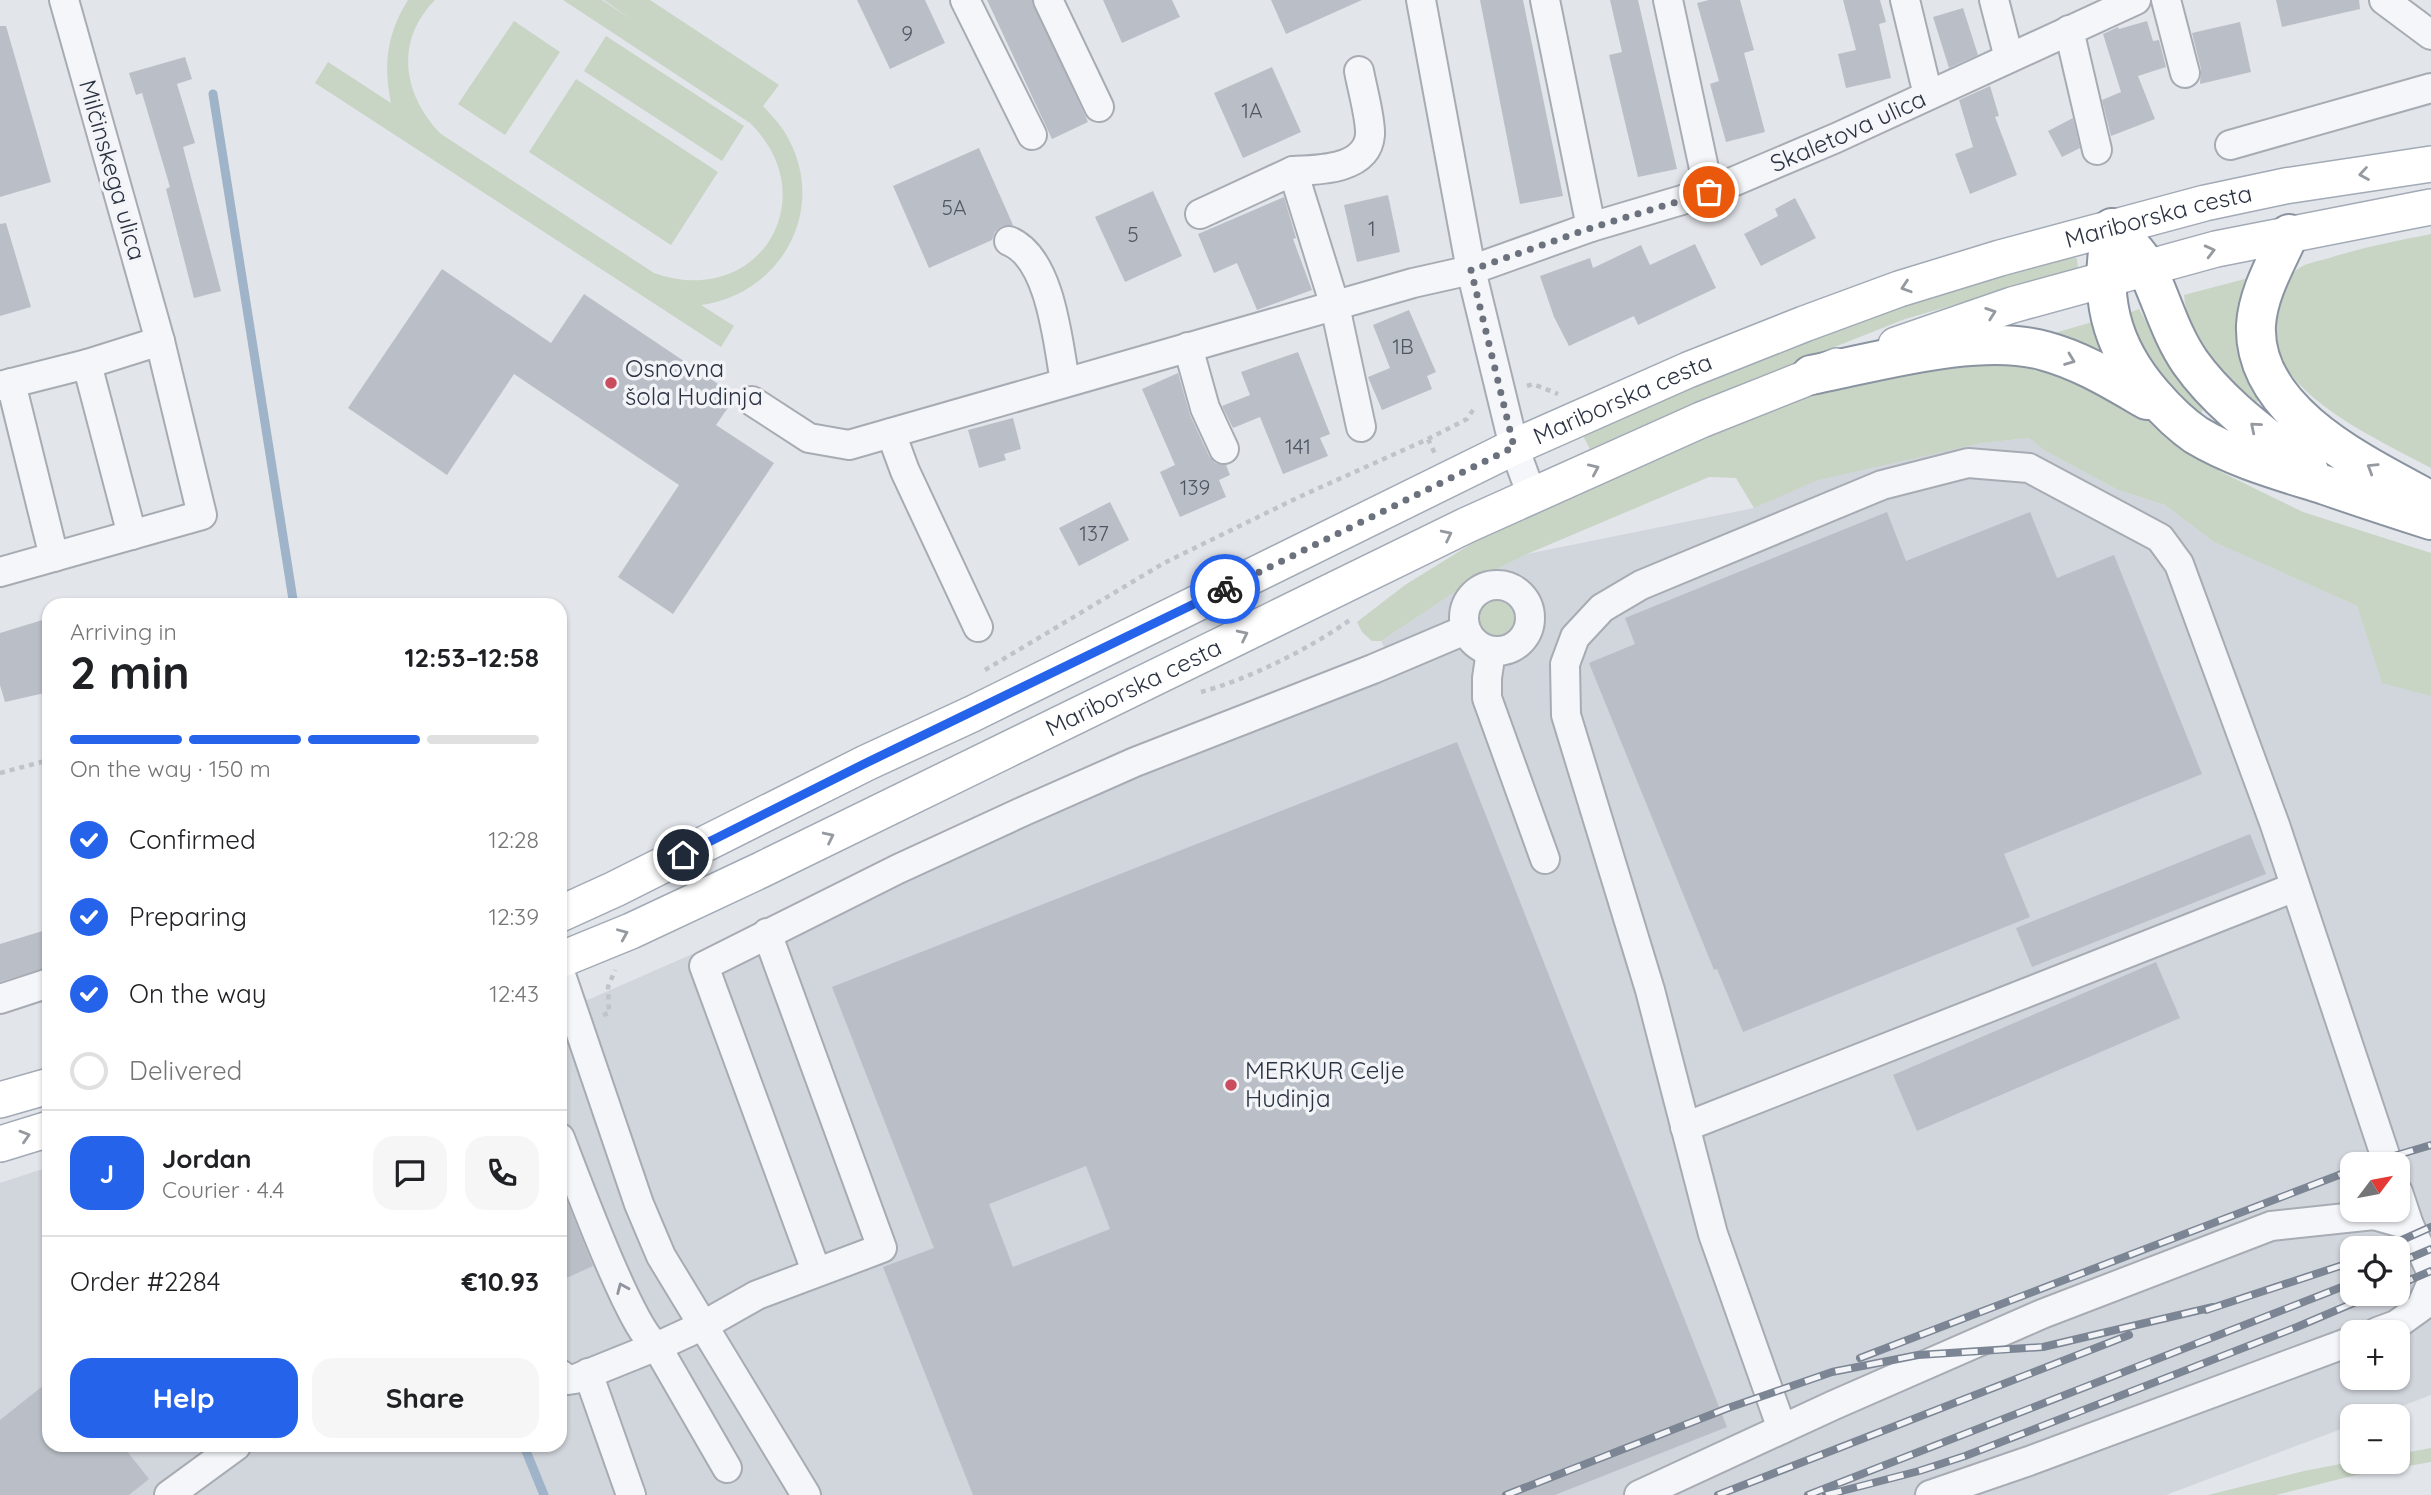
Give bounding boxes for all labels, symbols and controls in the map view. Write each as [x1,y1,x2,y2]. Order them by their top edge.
house number: 9 [901,20,913,46]
street label: Milčinskega ulica [73,76,153,263]
street label: Skaletova ulica [1765,83,1930,178]
house number: 1A [1241,97,1263,123]
pin [1679,162,1739,222]
one-way arrow [2358,166,2369,181]
icon: bag [1690,173,1728,211]
street label: Mariborska cesta [2061,177,2255,254]
house number: 5A [941,194,967,220]
house number: 1 [1368,215,1376,241]
house number: 5 [1127,221,1139,247]
one-way arrow [2203,245,2215,259]
one-way arrow [1900,279,1912,294]
one-way arrow [1984,307,1996,321]
house number: 1B [1392,333,1414,359]
street label: Mariborska cesta [1528,346,1716,451]
one-way arrow [2063,352,2075,366]
place label: Osnovna šola Hudinja [625,353,763,411]
marker: Osnovna šola Hudinja [603,375,619,391]
one-way arrow [2251,423,2263,436]
house number: 141 [1285,433,1311,459]
one-way arrow [1587,463,1599,477]
one-way arrow [2366,463,2379,476]
house number: 139 [1180,474,1210,500]
house number: 137 [1079,520,1109,546]
one-way arrow [1440,529,1452,543]
courier [1190,554,1260,624]
icon: bike [1206,570,1244,608]
text: Arriving in [70,617,177,646]
one-way arrow [1236,630,1248,644]
street label: Mariborska cesta [1040,631,1226,743]
text: 12:53–12:58 [404,641,539,674]
text: 2 min [70,643,190,701]
text: On the way · 150 m [70,754,271,783]
icon: check [70,821,108,859]
text: Confirmed [129,823,256,856]
text: 12:28 [488,825,539,854]
pin [653,825,713,885]
one-way arrow [822,832,834,846]
icon: home [664,836,702,874]
icon: check [70,898,108,936]
text: Preparing [129,900,247,933]
text: 12:39 [489,902,539,931]
one-way arrow [616,928,628,942]
icon: check [70,975,108,1013]
text: On the way [129,977,267,1010]
text: 12:43 [489,979,539,1008]
text: Delivered [129,1054,242,1087]
place label: MERKUR Celje Hudinja [1245,1055,1405,1113]
marker: MERKUR Celje Hudinja [1223,1077,1239,1093]
one-way arrow [18,1130,30,1145]
button: chat [373,1136,447,1210]
button: phone [465,1136,539,1210]
text: Jordan [162,1142,251,1175]
north arrow [2340,1152,2410,1222]
map controls [2340,1152,2410,1474]
text: J [100,1157,114,1190]
text: Courier · 4.4 [162,1175,284,1204]
button: locate [2340,1236,2410,1306]
text: Order #2284 [70,1265,220,1298]
text: €10.93 [461,1265,539,1298]
one-way arrow [616,1283,630,1296]
button: + [2340,1320,2410,1390]
button: Help [70,1358,298,1438]
button: Share [312,1358,539,1438]
button: − [2340,1404,2410,1474]

